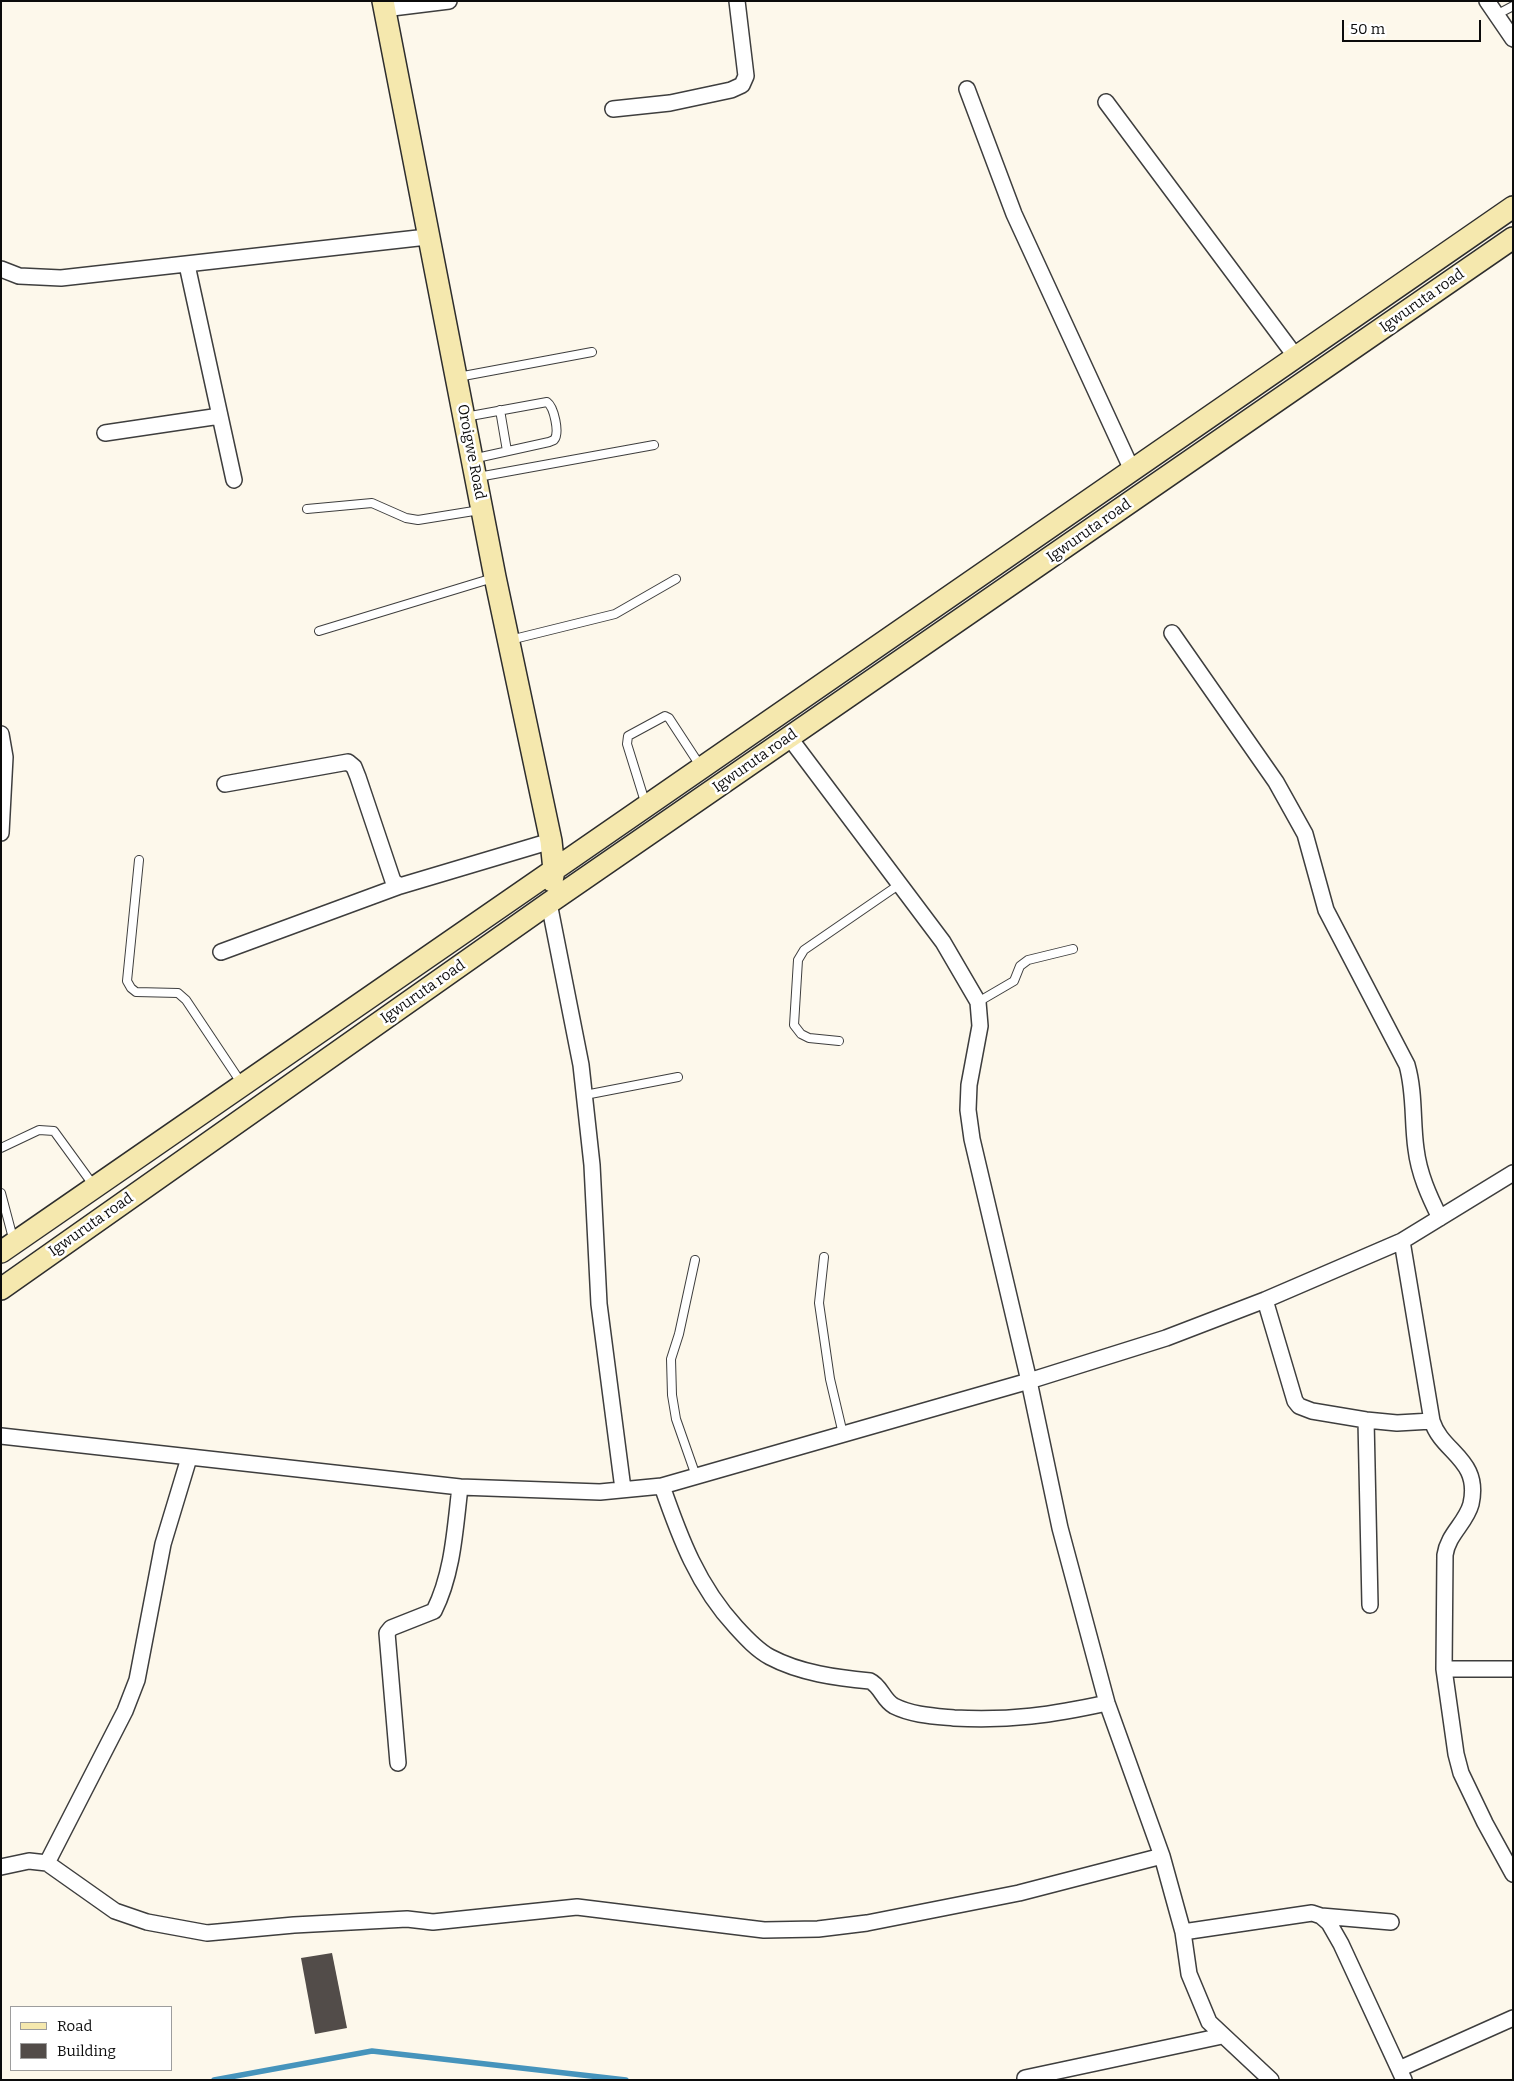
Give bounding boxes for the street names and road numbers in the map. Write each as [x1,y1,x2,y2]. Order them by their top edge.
street label: Igwuruta road [1376,265,1468,337]
street label: Oroigwe Road [453,403,489,501]
street label: Igwuruta road [1043,495,1135,567]
street label: Igwuruta road [709,725,801,797]
street label: Igwuruta road [377,956,469,1028]
street label: Igwuruta road [45,1189,137,1261]

